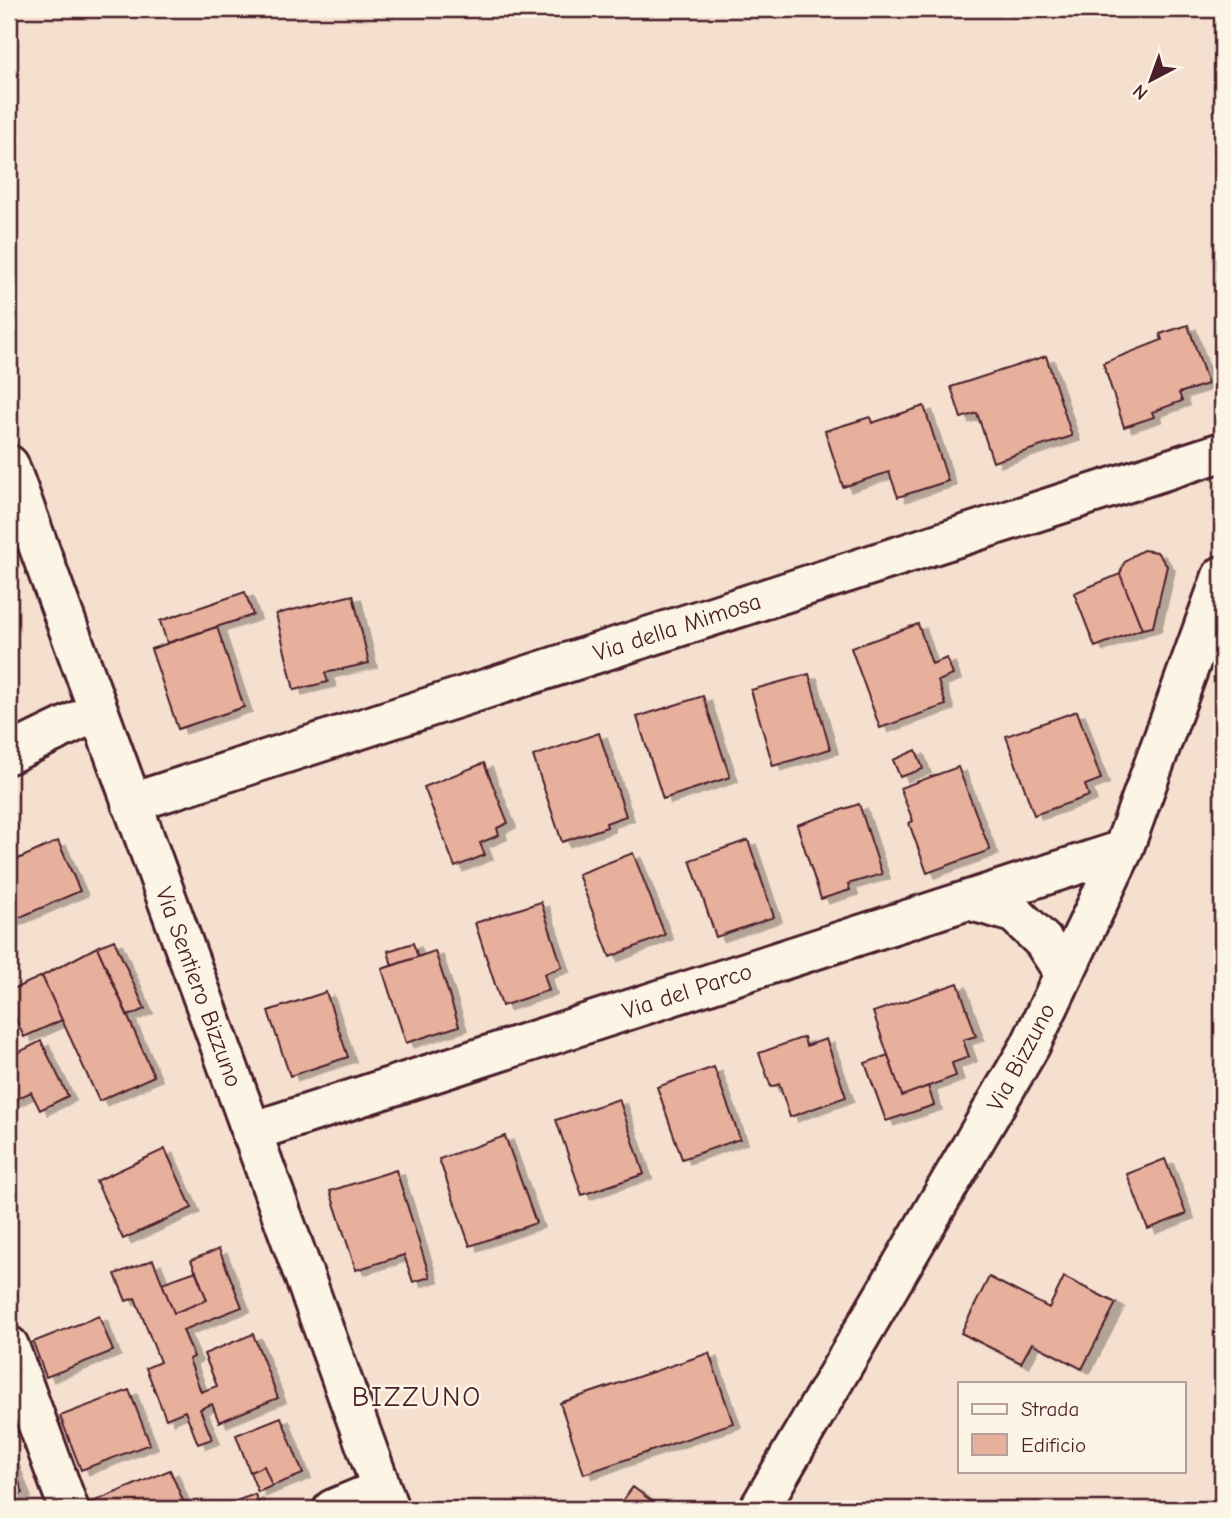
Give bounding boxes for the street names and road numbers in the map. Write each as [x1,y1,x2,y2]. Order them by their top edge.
street label: Via della Mimosa [590,587,764,667]
street label: Via Sentiero Bizzuno [150,883,248,1091]
street label: Via del Parco [619,957,755,1025]
street label: Via Bizzuno [981,998,1061,1116]

